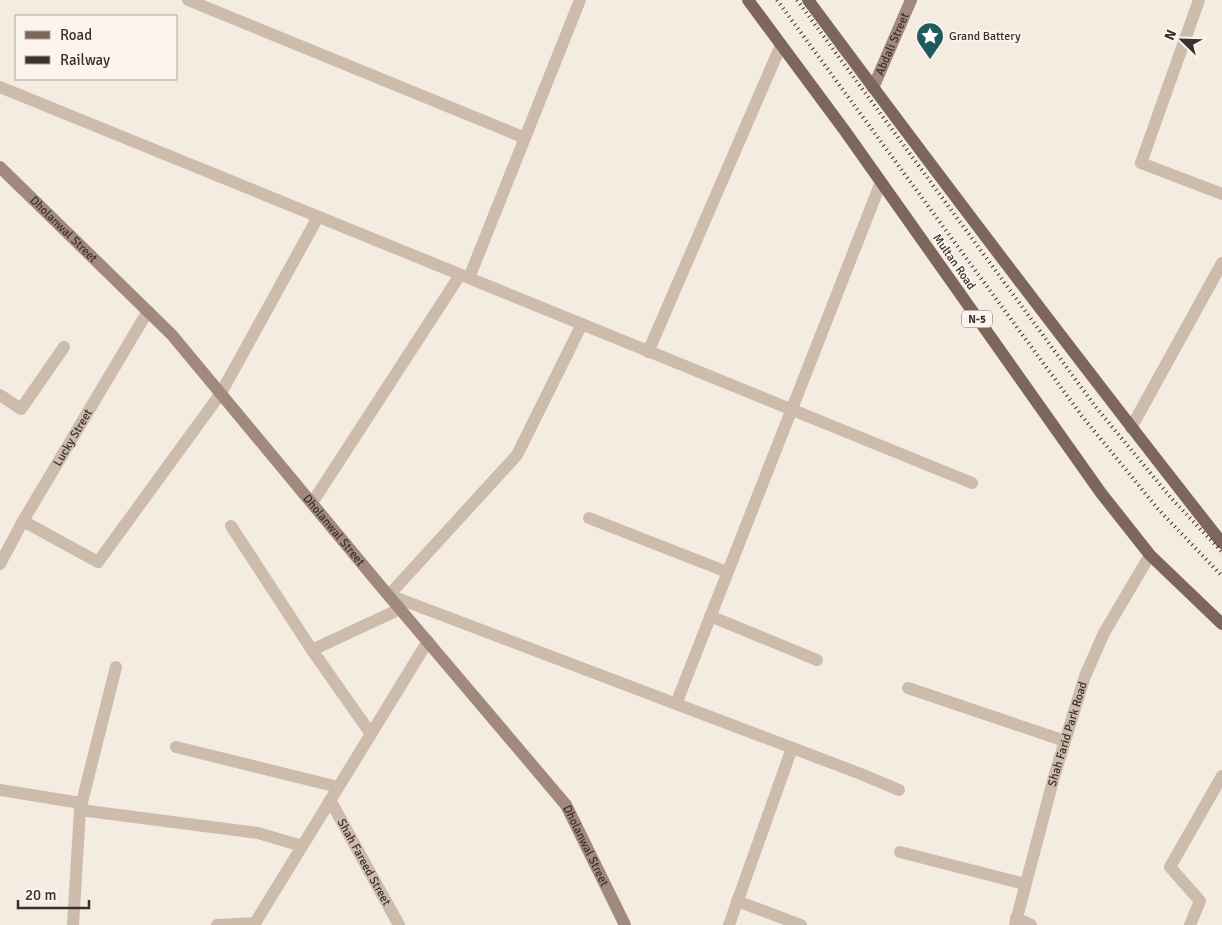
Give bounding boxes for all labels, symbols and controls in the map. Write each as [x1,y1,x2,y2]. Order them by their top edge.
street label: Abdali Street [872,10,912,78]
legend [15,15,178,80]
north arrow [1157,15,1207,65]
place icon: Grand Battery [915,21,945,60]
text: Road [60,26,92,44]
text: N [1161,27,1180,43]
place label: Grand Battery [949,29,1021,44]
text: Railway [60,51,110,69]
street label: Dholanwal Street [27,193,101,266]
street label: Multan Road [929,231,979,293]
road number: N-5 [962,310,992,328]
street label: Lucky Street [50,406,95,469]
street label: Dholanwal Street [300,491,368,569]
street label: Shah Farid Park Road [1044,680,1090,788]
street label: Dholanwal Street [560,802,612,889]
street label: Shah Fareed Street [334,816,394,908]
scale bar [18,878,89,910]
text: 20 m [25,886,56,904]

